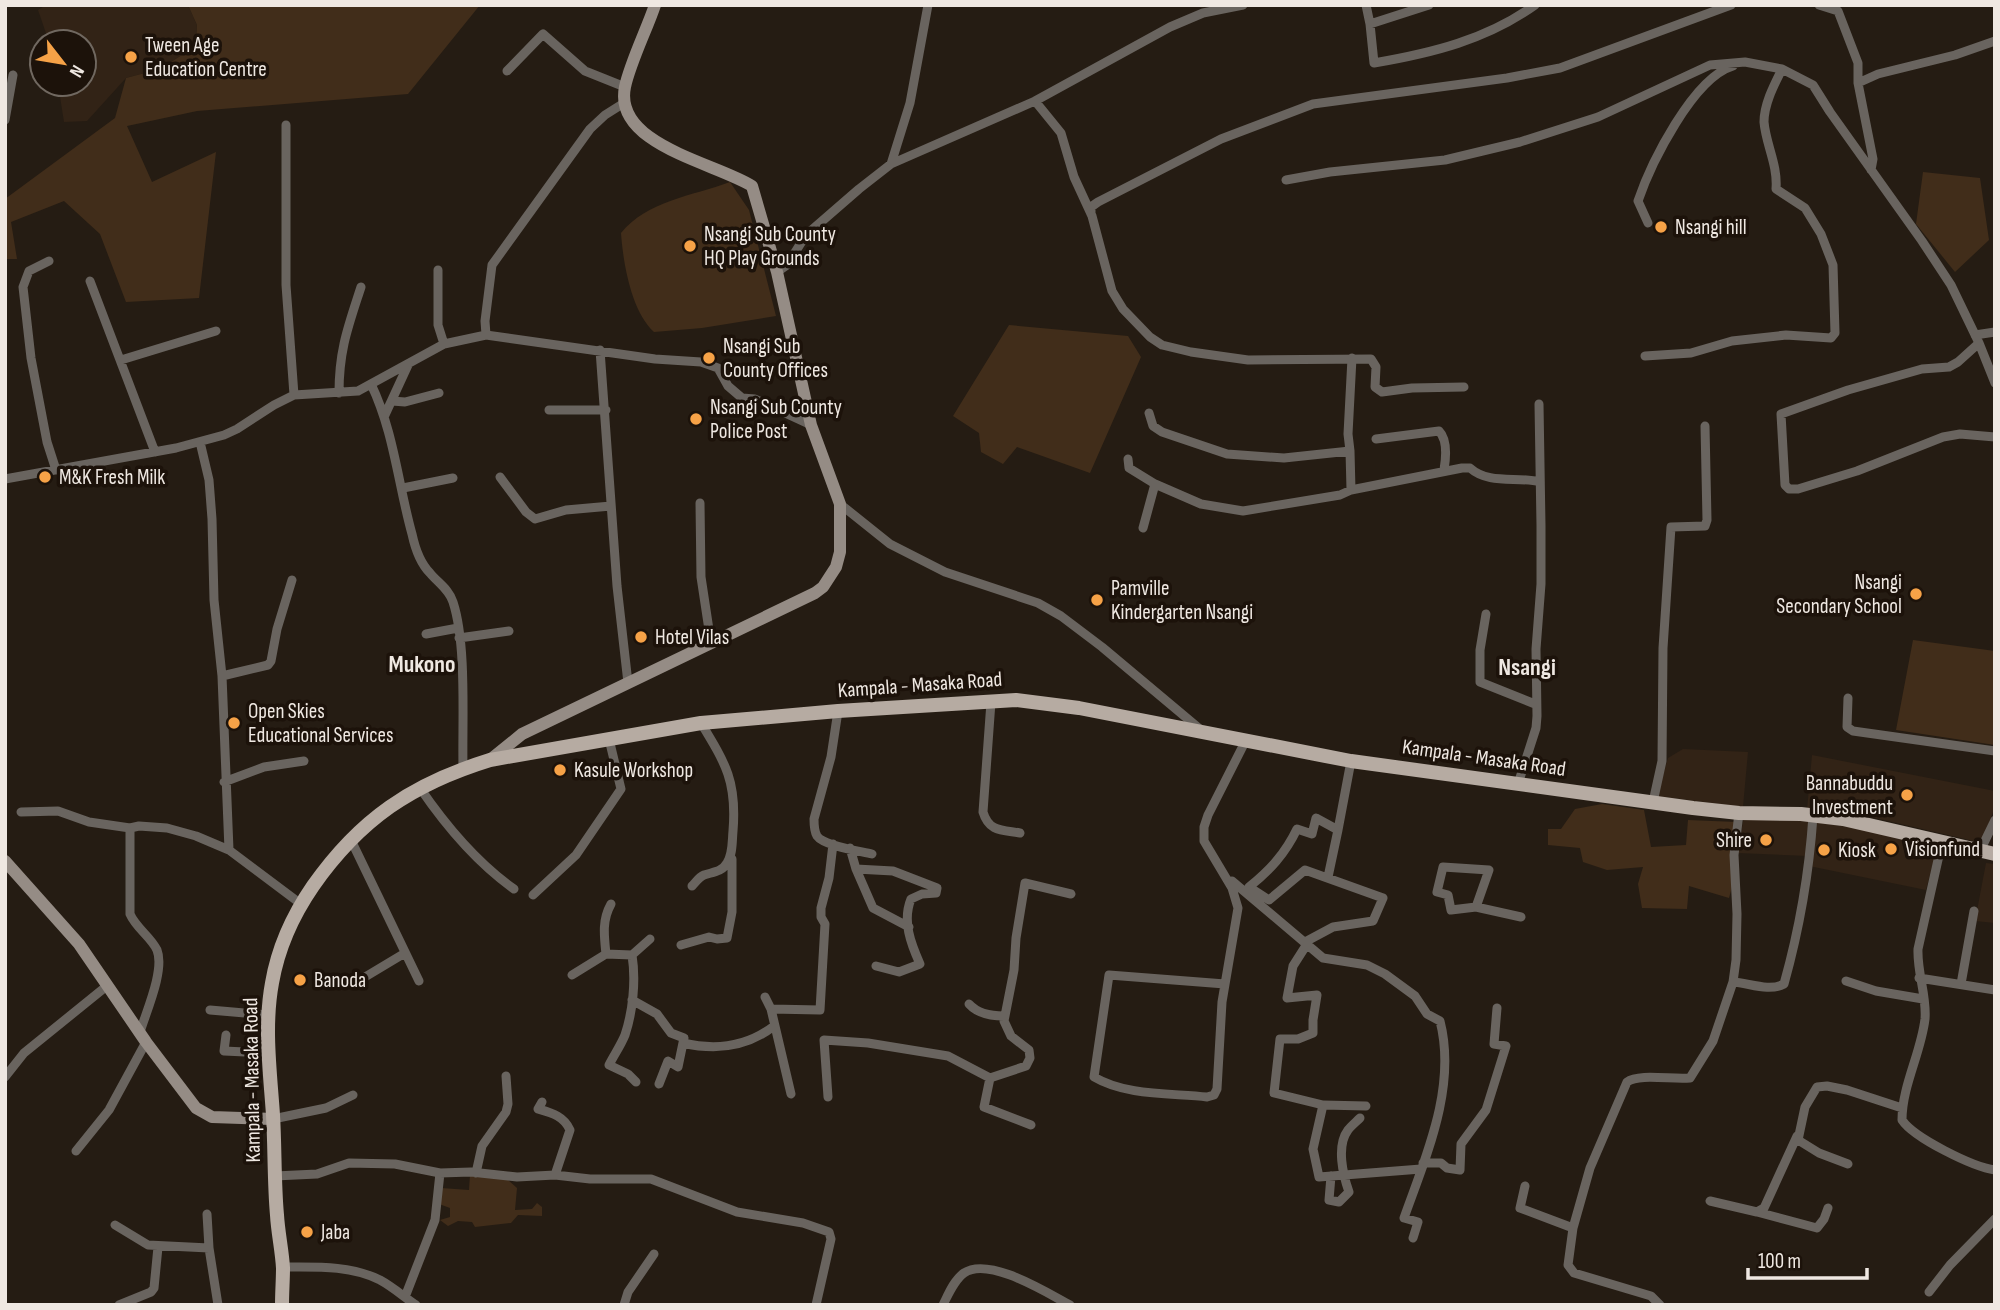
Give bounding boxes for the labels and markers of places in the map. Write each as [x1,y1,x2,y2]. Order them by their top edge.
place label: Tween Age Education Centre [145,33,267,82]
marker: Tween Age Education Centre [123,49,139,65]
place label: Nsangi hill [1675,215,1747,240]
marker: Nsangi hill [1653,219,1669,235]
place label: Nsangi Sub County HQ Play Grounds [704,222,836,271]
marker: Nsangi Sub County HQ Play Grounds [682,238,698,254]
place label: Nsangi Sub County Offices [723,334,828,383]
marker: Nsangi Sub County Offices [701,350,717,366]
place label: Nsangi Sub County Police Post [710,395,842,444]
marker: Nsangi Sub County Police Post [688,411,704,427]
place label: M&K Fresh Milk [59,465,165,490]
marker: M&K Fresh Milk [37,469,53,485]
place label: Nsangi Secondary School [1776,570,1902,619]
place label: Pamville Kindergarten Nsangi [1111,576,1253,625]
marker: Nsangi Secondary School [1908,586,1924,602]
marker: Pamville Kindergarten Nsangi [1089,592,1105,608]
place label: Hotel Vilas [655,625,729,650]
marker: Hotel Vilas [633,629,649,645]
place label: Open Skies Educational Services [248,699,394,748]
marker: Open Skies Educational Services [226,715,242,731]
place label: Kasule Workshop [574,758,693,783]
marker: Kasule Workshop [552,762,568,778]
place label: Bannabuddu Investment [1806,771,1893,820]
marker: Bannabuddu Investment [1899,787,1915,803]
place label: Shire [1716,828,1752,853]
marker: Shire [1758,832,1774,848]
place label: Visionfund [1905,837,1980,862]
place label: Kiosk [1838,838,1876,863]
marker: Visionfund [1883,841,1899,857]
marker: Kiosk [1816,842,1832,858]
place label: Banoda [314,968,366,993]
marker: Banoda [292,972,308,988]
place label: Jaba [320,1220,350,1245]
marker: Jaba [299,1224,315,1240]

